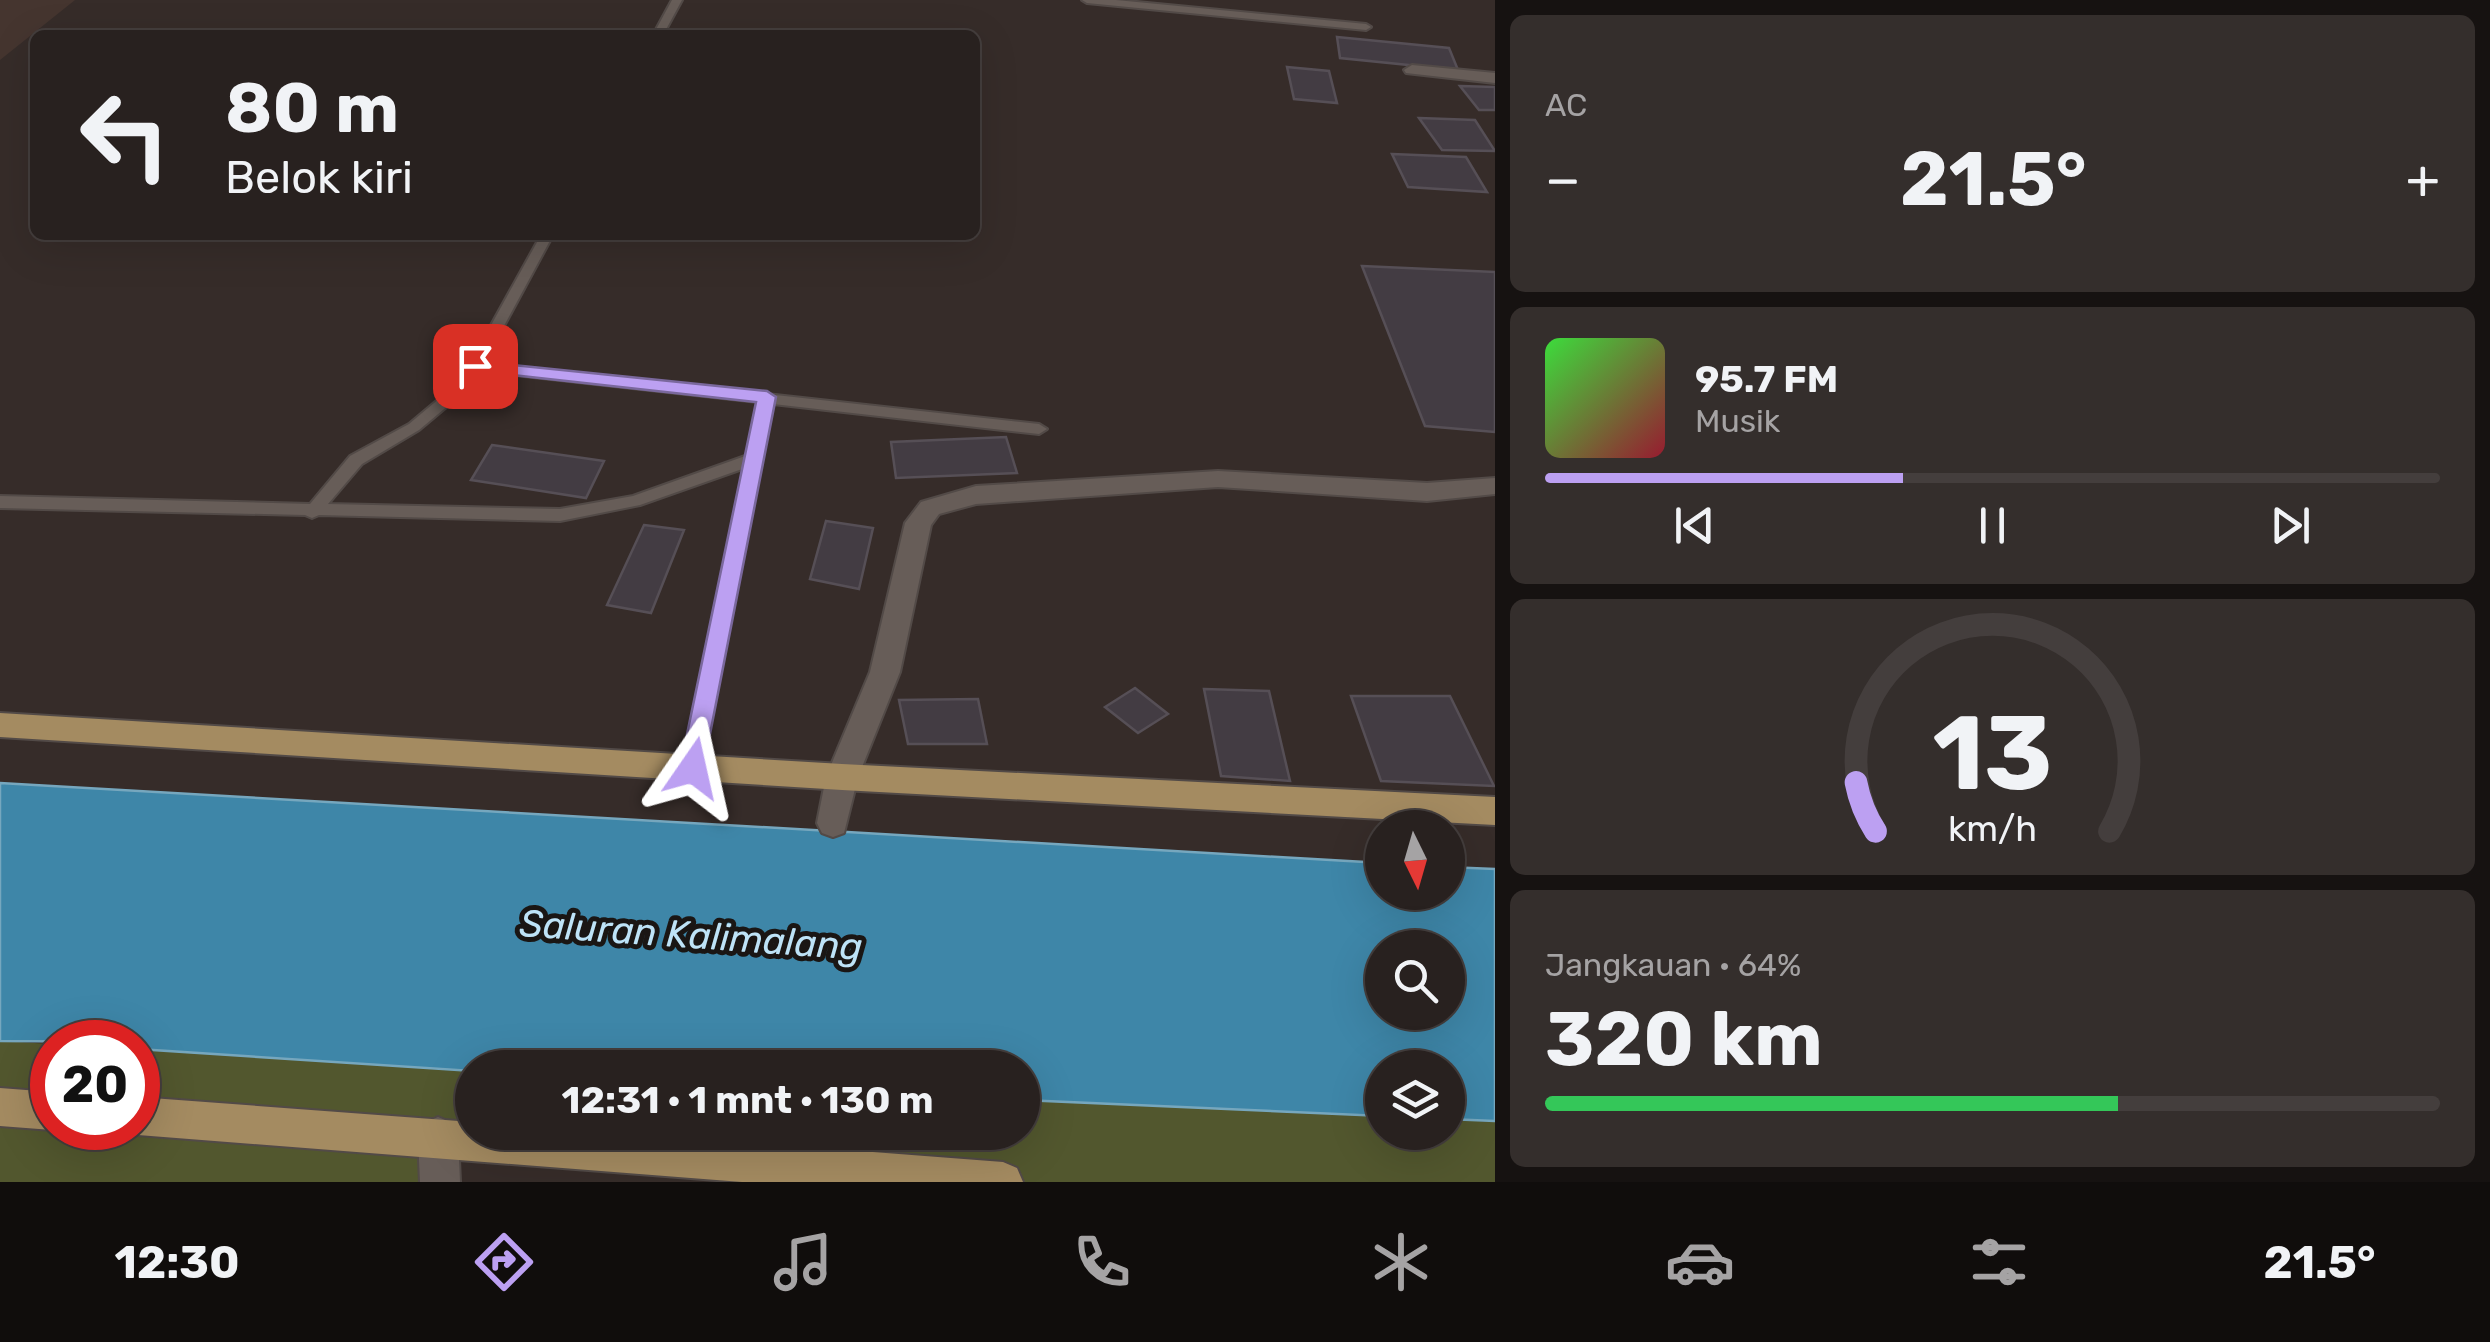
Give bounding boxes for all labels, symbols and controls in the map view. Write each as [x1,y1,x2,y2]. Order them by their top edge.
text: 80 m [225,67,399,150]
icon: left [60,70,190,200]
text: AC [1545,86,1587,124]
text: 21.5° [1900,135,2087,224]
text: − [1545,147,1581,212]
text: + [2406,147,2440,212]
text: Belok kiri [225,151,413,204]
pin [433,324,518,409]
icon: arrive [448,339,503,394]
text: 95.7 FM [1695,356,1838,402]
text: Musik [1695,402,1780,440]
icon: previous [1667,498,1722,553]
icon: pause [1965,498,2020,553]
icon: next [2263,498,2318,553]
text: 13 [1932,692,2053,815]
position arrow [641,716,745,820]
text: km/h [1948,808,2037,850]
north arrow [1365,810,1465,910]
map controls [1365,810,1465,1150]
water label: Saluran Kalimalang [518,900,864,970]
button: search [1365,930,1465,1030]
text: Jangkauan · 64% [1545,946,1801,984]
text: 320 km [1545,995,1823,1084]
speed limit sign: 20 [30,1020,160,1150]
button: layers [1365,1050,1465,1150]
text: 12:31 · 1 mnt · 130 m [562,1077,933,1123]
icon: directions [469,1227,539,1297]
icon: music [768,1227,838,1297]
icon: phone [1067,1227,1137,1297]
icon: climate [1366,1227,1436,1297]
icon: car [1665,1227,1735,1297]
icon: filters [1964,1227,2034,1297]
text: 12:30 [115,1236,240,1289]
text: 21.5° [2263,1236,2375,1289]

